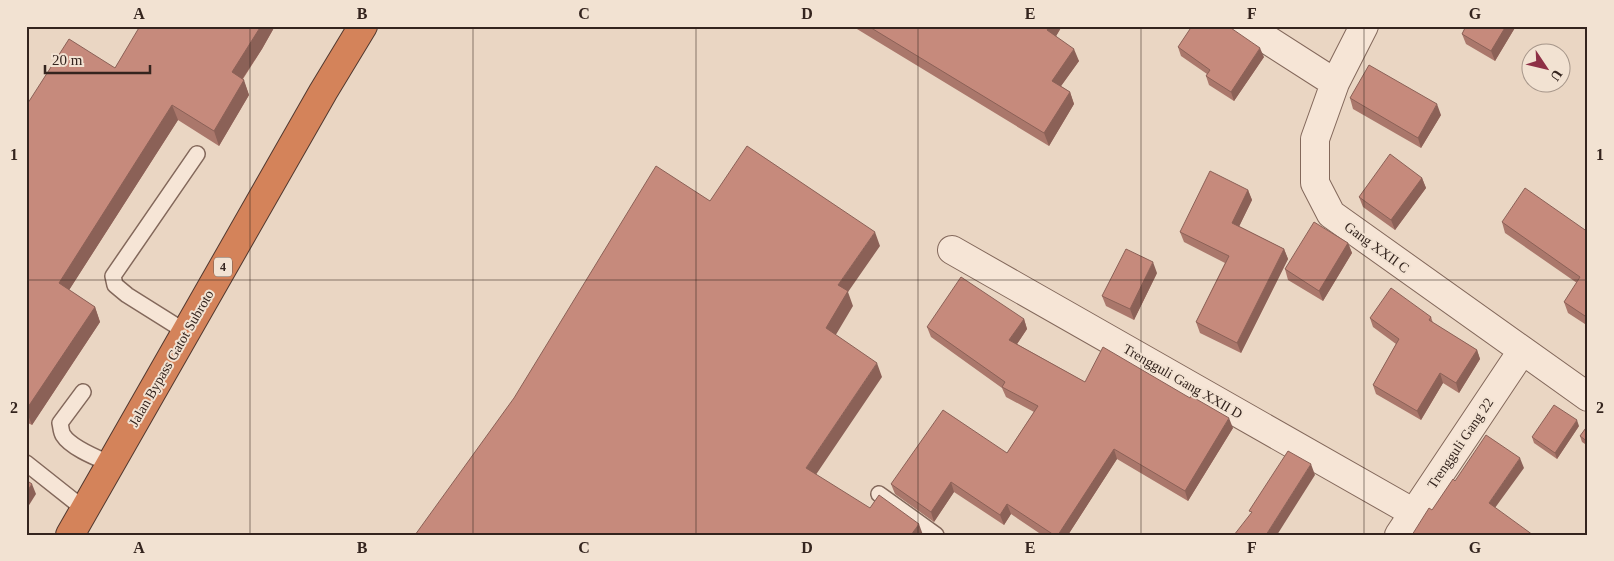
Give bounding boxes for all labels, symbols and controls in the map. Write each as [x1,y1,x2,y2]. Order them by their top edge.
text: A [133,5,145,22]
text: B [357,5,368,22]
text: C [578,5,590,22]
text: D [801,5,813,22]
text: E [1025,5,1035,22]
text: F [1247,5,1257,22]
text: G [1469,5,1482,22]
scale bar [45,42,150,74]
north arrow [1522,42,1572,92]
text: 20 m [52,52,83,68]
text: U [1547,67,1565,84]
text: 1 [10,146,18,163]
text: 1 [1596,146,1604,163]
street label: Gang XXII C [1341,219,1412,276]
road number: 4 [214,258,232,276]
street label: Jalan Bypass Gatot Subroto [126,287,217,429]
street label: Trengguli Gang XXII D [1120,341,1245,422]
street label: Trengguli Gang 22 [1425,395,1496,491]
text: 2 [10,399,18,416]
text: 2 [1596,399,1604,416]
text: A [133,539,145,556]
text: B [357,539,368,556]
text: C [578,539,590,556]
text: D [801,539,813,556]
text: E [1025,539,1035,556]
text: F [1247,539,1257,556]
text: G [1469,539,1482,556]

